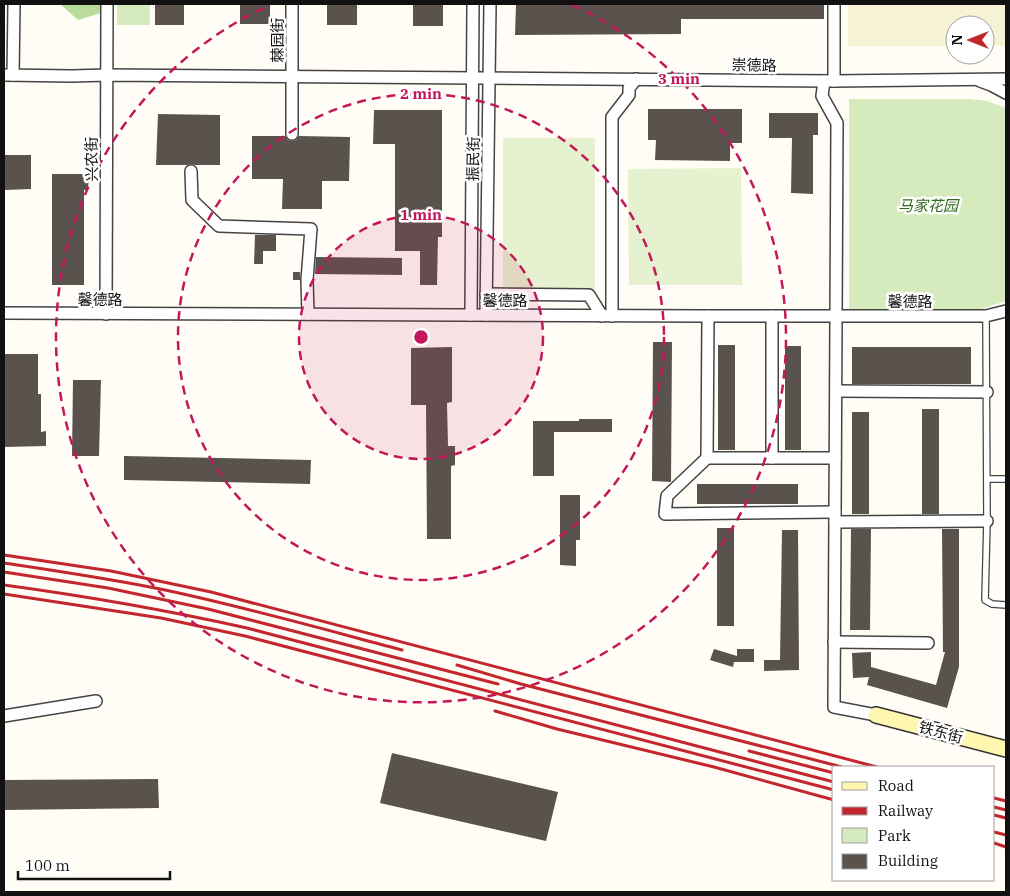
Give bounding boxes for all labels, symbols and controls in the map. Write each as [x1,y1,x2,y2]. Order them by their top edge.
north arrow [945,15,995,65]
street label: 棘园街 [268,17,287,63]
text: N [948,34,966,46]
street label: 崇德路 [731,55,777,75]
text: 3 min [658,69,700,88]
text: 2 min [400,84,442,103]
street label: 兴农街 [82,136,101,182]
street label: 振民街 [463,136,483,182]
park label: 马家花园 [898,196,960,215]
text: 1 min [400,205,442,224]
street label: 馨德路 [77,290,123,309]
street label: 馨德路 [482,291,528,310]
street label: 馨德路 [887,292,933,311]
centre of rings [412,328,430,346]
street label: 铁东街 [917,717,965,747]
legend [832,766,995,881]
text: Road [878,776,914,795]
text: Railway [878,801,933,820]
text: Park [878,826,911,845]
scale bar [18,848,170,880]
text: Building [878,851,938,870]
text: 100 m [25,856,70,875]

